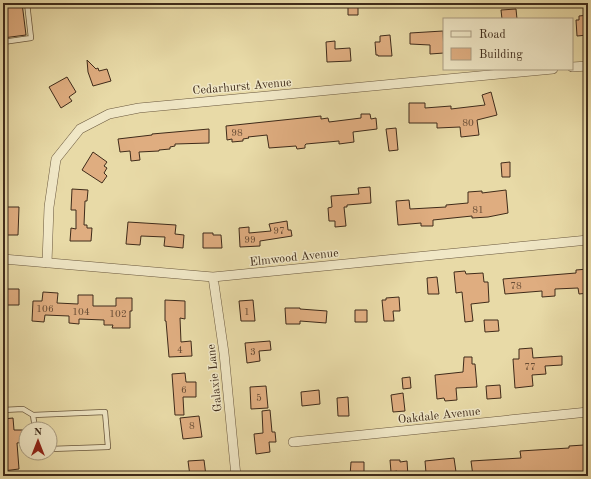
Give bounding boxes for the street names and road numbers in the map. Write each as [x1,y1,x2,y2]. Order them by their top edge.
street label: Cedarhurst Avenue [192,77,293,97]
street label: Elmwood Avenue [249,247,340,269]
street label: Galaxie Lane [205,343,225,412]
street label: Oakdale Avenue [397,406,481,426]

